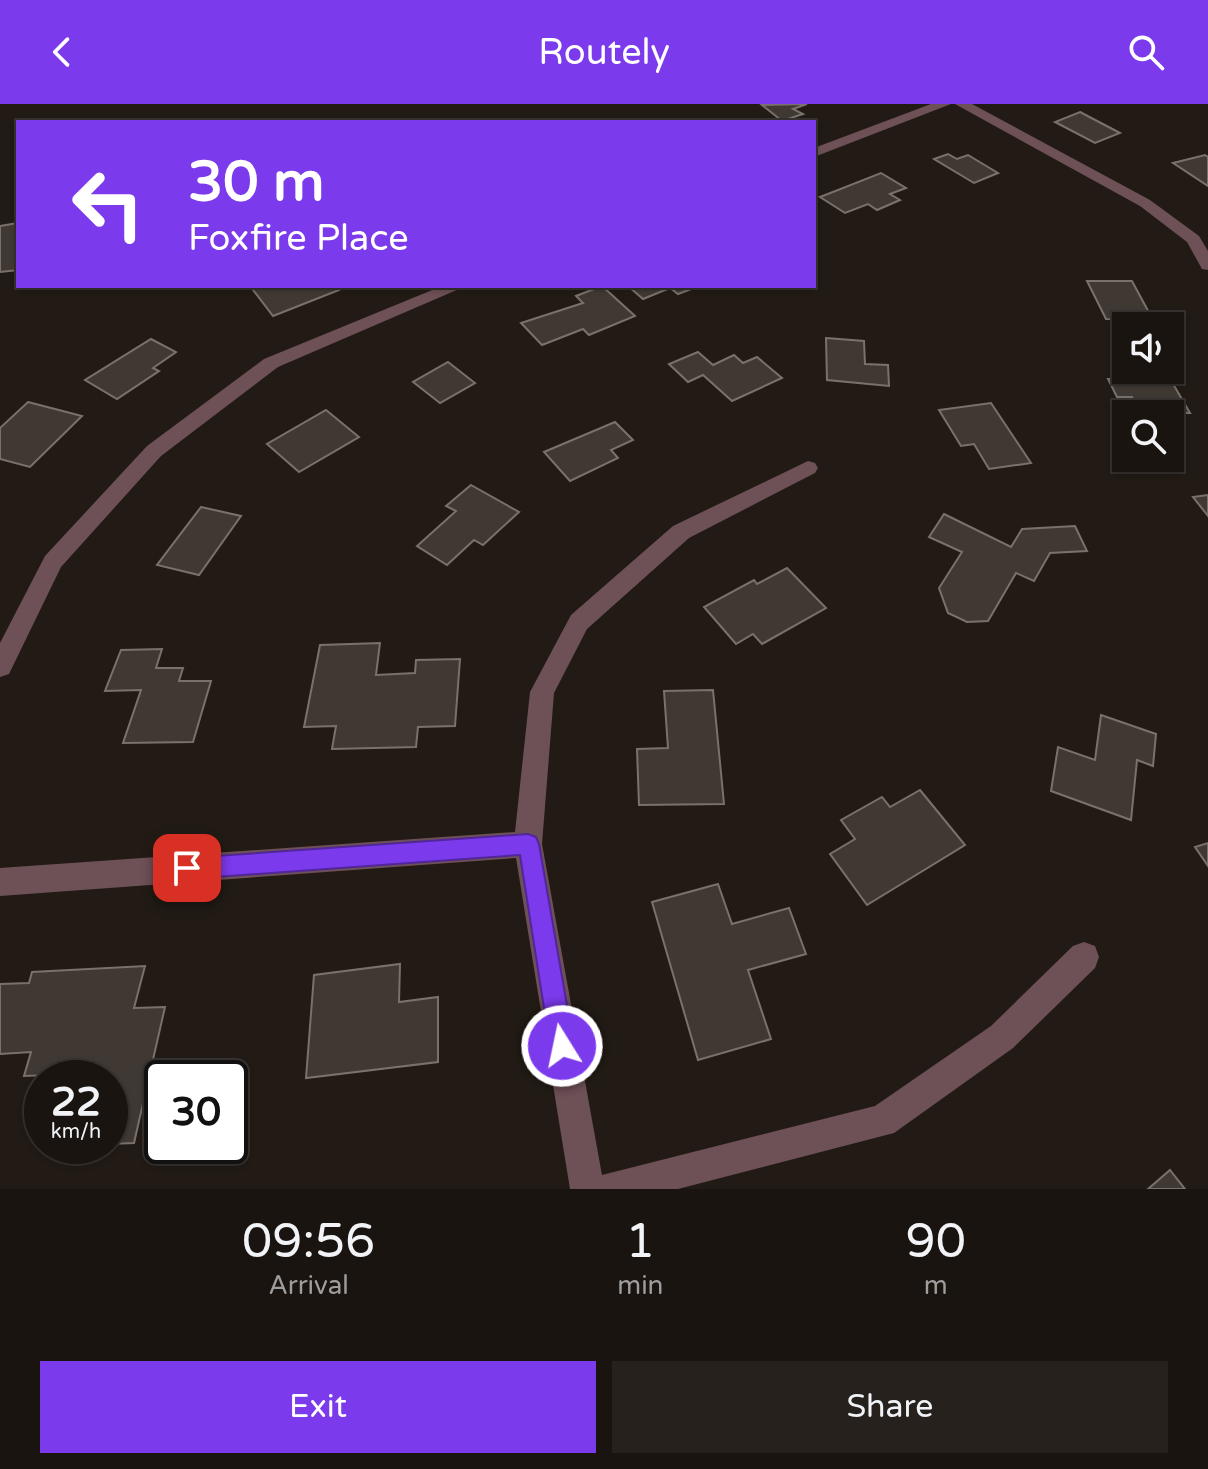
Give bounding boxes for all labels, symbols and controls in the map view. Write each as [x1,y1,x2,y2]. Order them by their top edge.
icon: back [40,30,84,74]
icon: search [1124,30,1168,74]
text: Routely [538,31,670,74]
text: 30 m [188,149,324,216]
icon: left [56,152,160,256]
text: Foxfire Place [188,217,409,260]
map controls [1112,312,1184,472]
button: sound [1112,312,1184,384]
button: search [1112,400,1184,472]
pin [153,834,221,902]
icon: arrive [165,846,209,890]
position arrow [520,1004,604,1088]
speed limit sign: 30 [144,1060,248,1164]
text: 22 [51,1078,101,1126]
text: km/h [51,1120,101,1144]
text: 09:56 [242,1213,375,1271]
text: 1 [625,1213,655,1271]
text: 90 [906,1213,966,1271]
text: Arrival [268,1270,349,1301]
text: min [617,1270,663,1301]
text: m [924,1270,948,1301]
button: Exit [40,1361,596,1453]
button: Share [612,1361,1168,1453]

